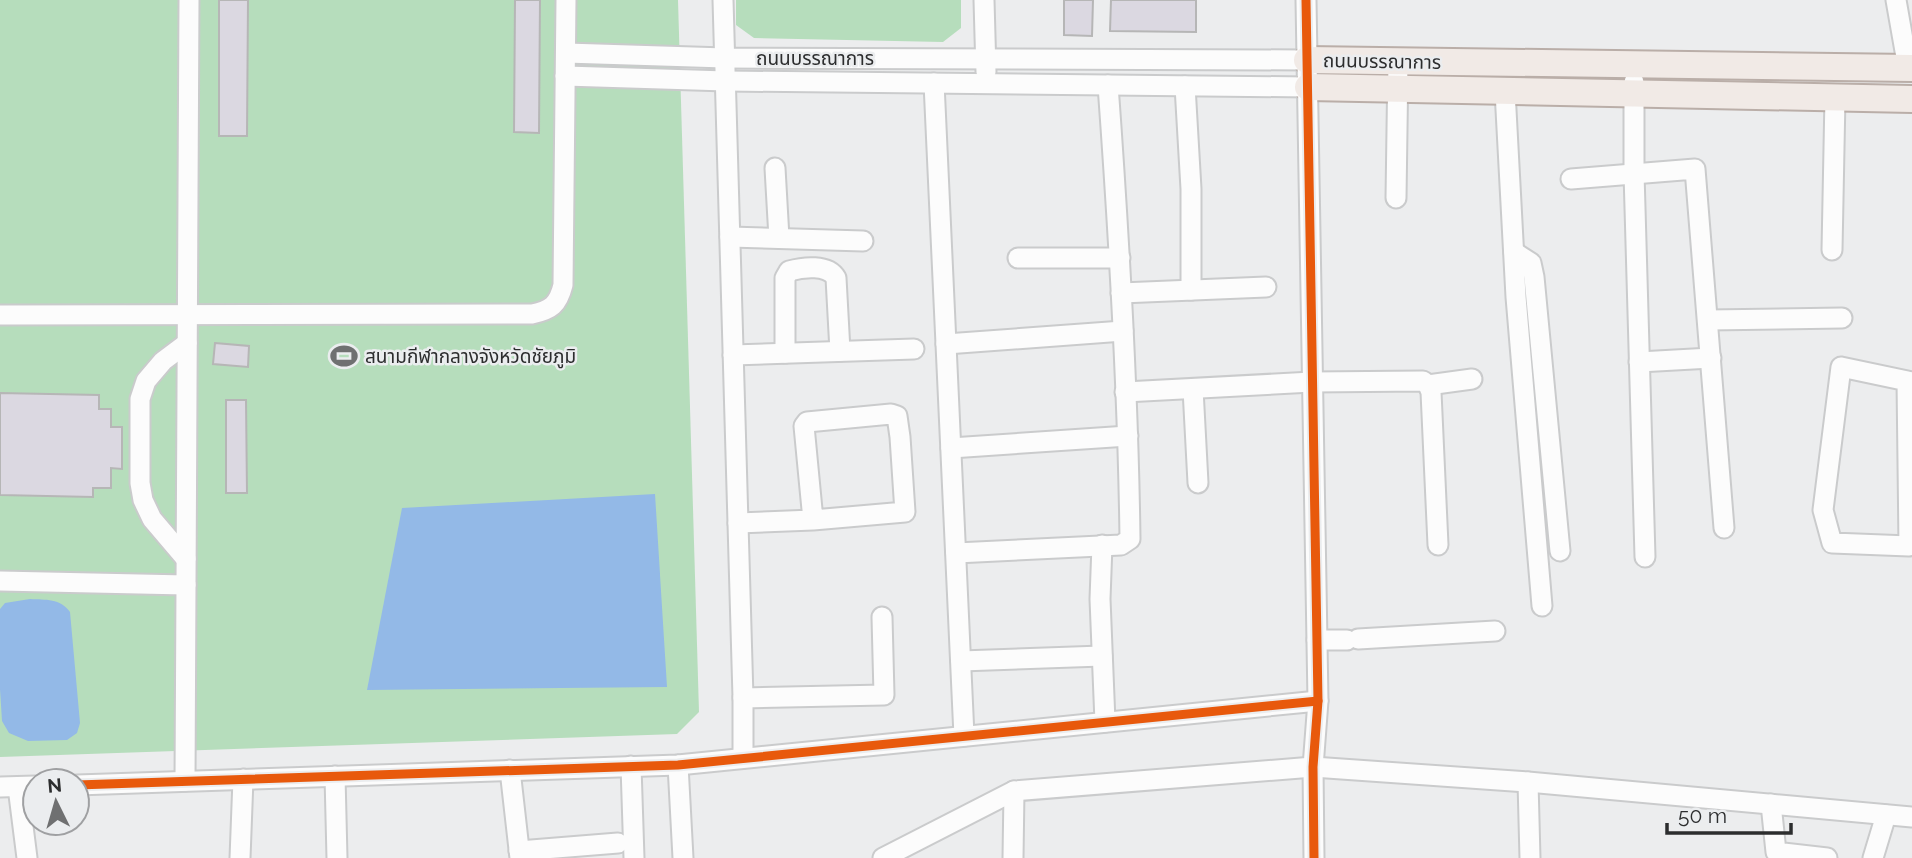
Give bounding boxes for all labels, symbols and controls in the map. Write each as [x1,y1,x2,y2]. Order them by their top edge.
street label: ถนนบรรณาการ [756,47,874,69]
street label: ถนนบรรณาการ [1323,49,1441,73]
sports icon: สนามกีฬากลางจังหวัดชัยภูมิ [329,341,359,371]
place label: สนามกีฬากลางจังหวัดชัยภูมิ [365,345,576,369]
north arrow [21,767,91,837]
text: N [46,773,63,797]
scale bar [1667,792,1791,836]
text: 50 m [1678,803,1727,828]

